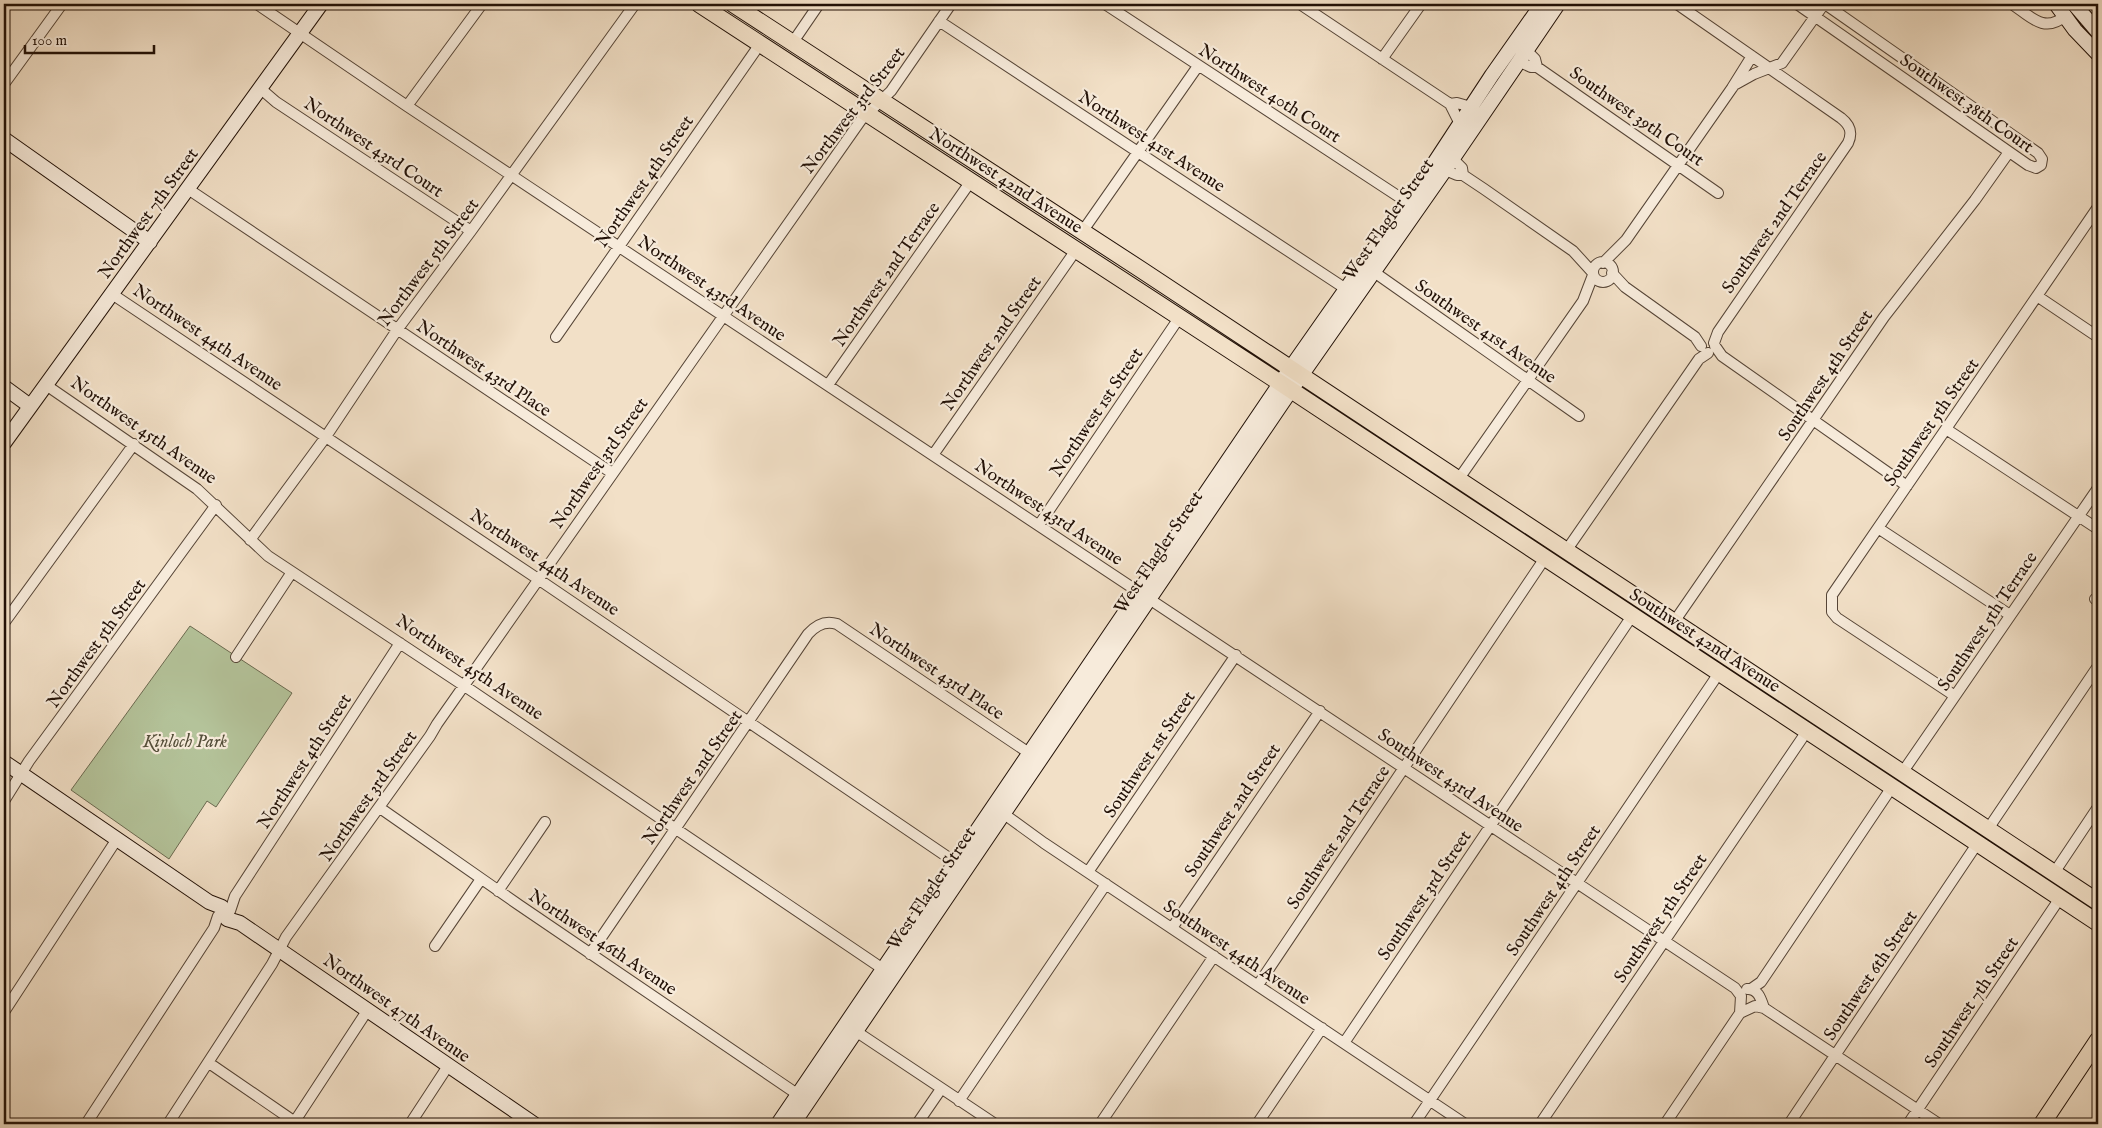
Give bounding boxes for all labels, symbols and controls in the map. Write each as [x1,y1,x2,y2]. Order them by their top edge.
scale bar [25,22,154,54]
text: 100 m [32,31,68,50]
street label: Northwest 40th Court [1194,40,1345,149]
street label: Northwest 3rd Street [797,43,911,179]
street label: Southwest 38th Court [1895,49,2038,159]
street label: Southwest 39th Court [1564,62,1708,172]
street label: Northwest 41st Avenue [1074,86,1229,198]
street label: Northwest 43rd Court [299,93,447,204]
street label: Northwest 4th Street [591,111,700,253]
street label: Northwest 42nd Avenue [924,123,1086,240]
street label: Northwest 7th Street [94,144,204,284]
street label: Southwest 2nd Terrace [1717,147,1833,298]
street label: West Flagler Street [1339,155,1440,285]
street label: Northwest 5th Street [374,194,485,331]
street label: Northwest 2nd Terrace [829,198,946,352]
street label: Northwest 43rd Avenue [633,231,790,347]
street label: Northwest 2nd Street [937,272,1047,416]
street label: Southwest 41st Avenue [1410,275,1560,390]
street label: Northwest 44th Avenue [128,280,286,397]
street label: Southwest 4th Street [1774,306,1879,446]
street label: Northwest 43rd Place [411,316,555,423]
street label: Northwest 1st Street [1045,344,1149,482]
street label: Southwest 5th Street [1879,354,1985,491]
street label: Northwest 45th Avenue [66,372,221,490]
street label: Northwest 3rd Street [546,394,654,534]
street label: Northwest 43rd Avenue [970,455,1127,571]
street label: West Flagler Street [1110,487,1209,619]
street label: Northwest 44th Avenue [465,505,623,622]
street label: Southwest 5th Terrace [1933,548,2043,696]
street label: Northwest 5th Street [43,575,152,713]
street label: Southwest 42nd Avenue [1624,584,1784,699]
street label: Northwest 45th Avenue [391,610,547,726]
street label: Northwest 43rd Place [864,619,1008,726]
street label: Southwest 1st Street [1099,687,1201,823]
street label: Northwest 4th Street [253,690,358,834]
street label: Northwest 2nd Street [638,706,748,850]
street label: Southwest 43rd Avenue [1373,724,1527,839]
street label: Northwest 3rd Street [315,727,423,867]
park label: Kinloch Park [142,731,227,754]
street label: Southwest 2nd Street [1180,740,1287,882]
street label: Southwest 2nd Terrace [1283,762,1396,914]
street label: Southwest 4th Street [1502,821,1607,961]
street label: West Flagler Street [883,823,982,955]
street label: Southwest 3rd Street [1373,827,1477,965]
street label: Southwest 5th Street [1609,850,1713,988]
street label: Northwest 46th Avenue [523,885,681,1002]
street label: Southwest 44th Avenue [1158,895,1314,1011]
street label: Southwest 6th Street [1819,906,1923,1045]
street label: Southwest 7th Street [1920,933,2025,1073]
street label: Northwest 47th Avenue [318,950,474,1069]

